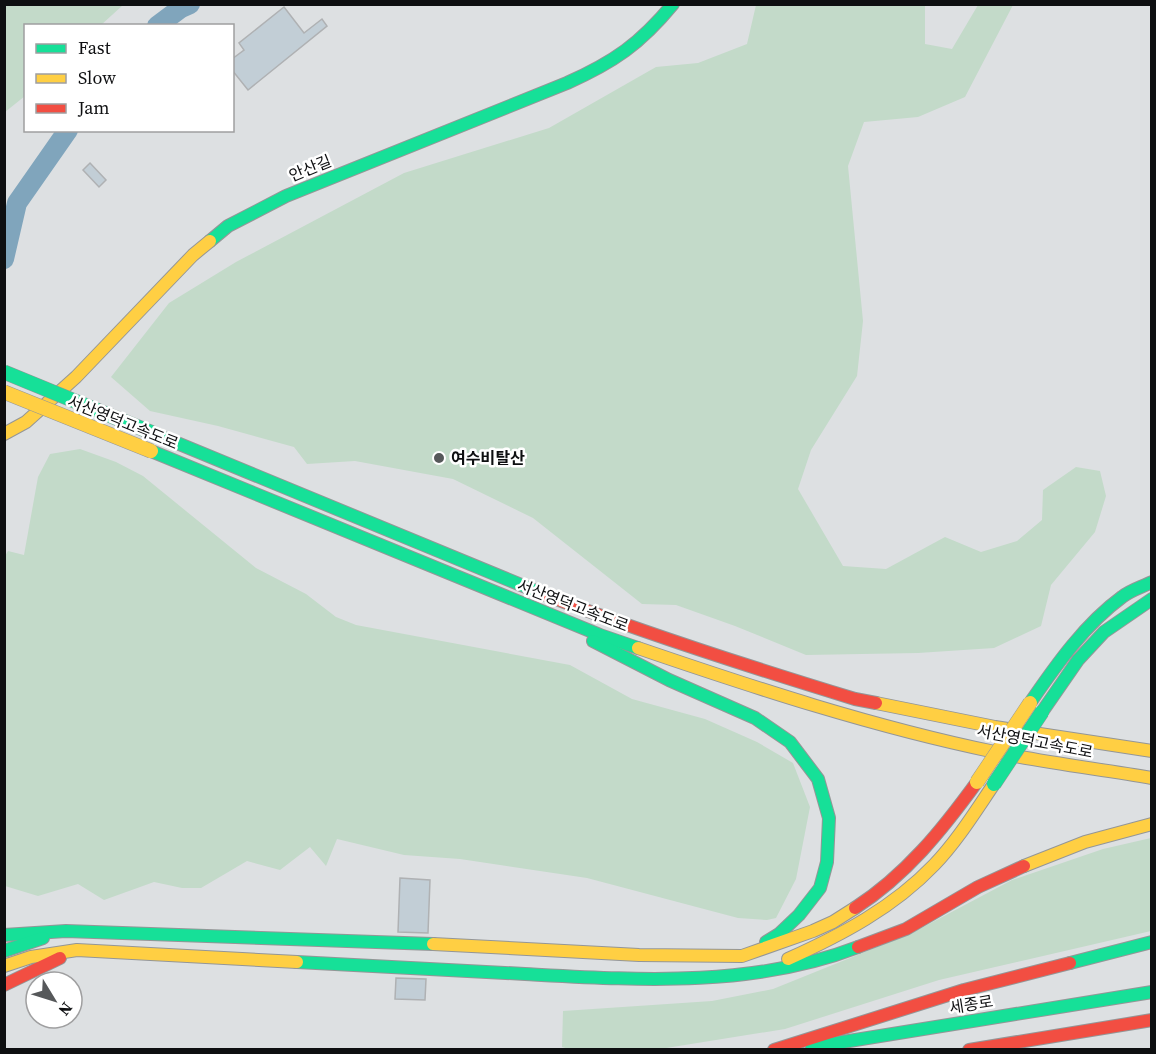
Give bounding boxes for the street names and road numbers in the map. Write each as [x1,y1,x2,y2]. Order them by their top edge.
street label: 안산길 [285,150,335,186]
street label: 서산영덕고속도로 [64,390,182,454]
street label: 서산영덕고속도로 [514,574,632,636]
street label: 서산영덕고속도로 [975,719,1095,763]
street label: 세종로 [947,990,995,1018]

